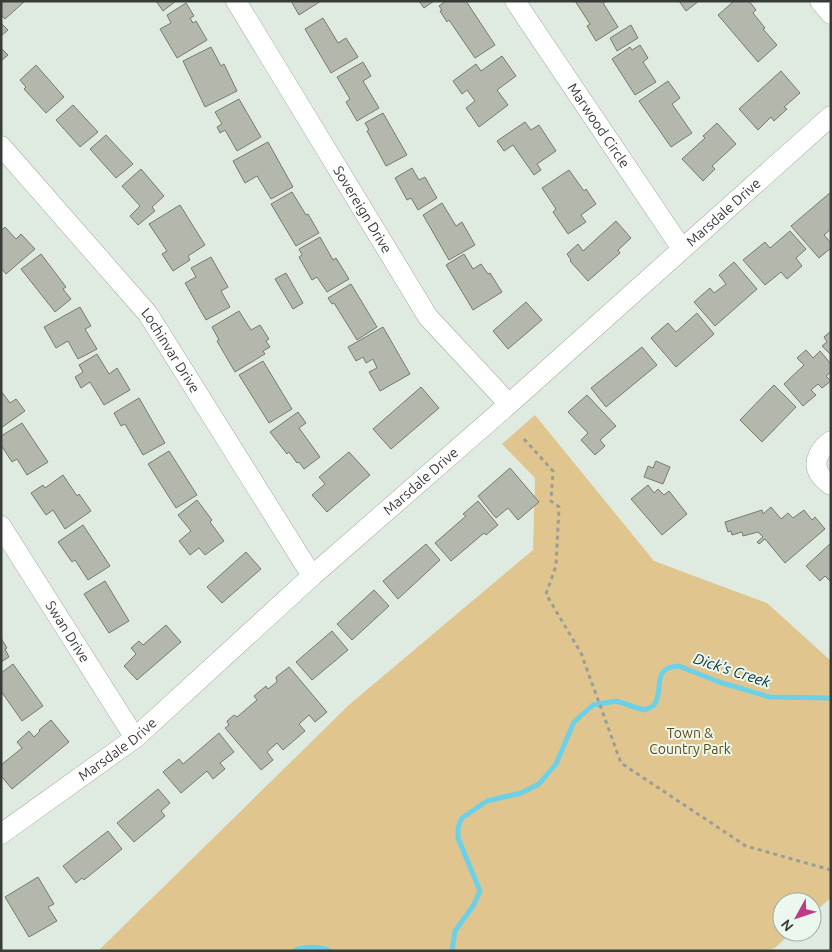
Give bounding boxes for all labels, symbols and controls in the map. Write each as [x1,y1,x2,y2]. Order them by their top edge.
street label: Marwood Circle [565,80,633,171]
street label: Sovereign Drive [330,163,395,256]
street label: Marsdale Drive [683,175,764,249]
street label: Lochinvar Drive [138,304,203,396]
street label: Marsdale Drive [380,444,461,518]
street label: Swan Drive [42,598,93,665]
water label: Dick's Creek [691,650,773,691]
street label: Marsdale Drive [75,714,160,784]
park label: Town & Country Park [649,725,731,757]
north arrow [772,892,822,942]
text: N [778,916,797,935]

